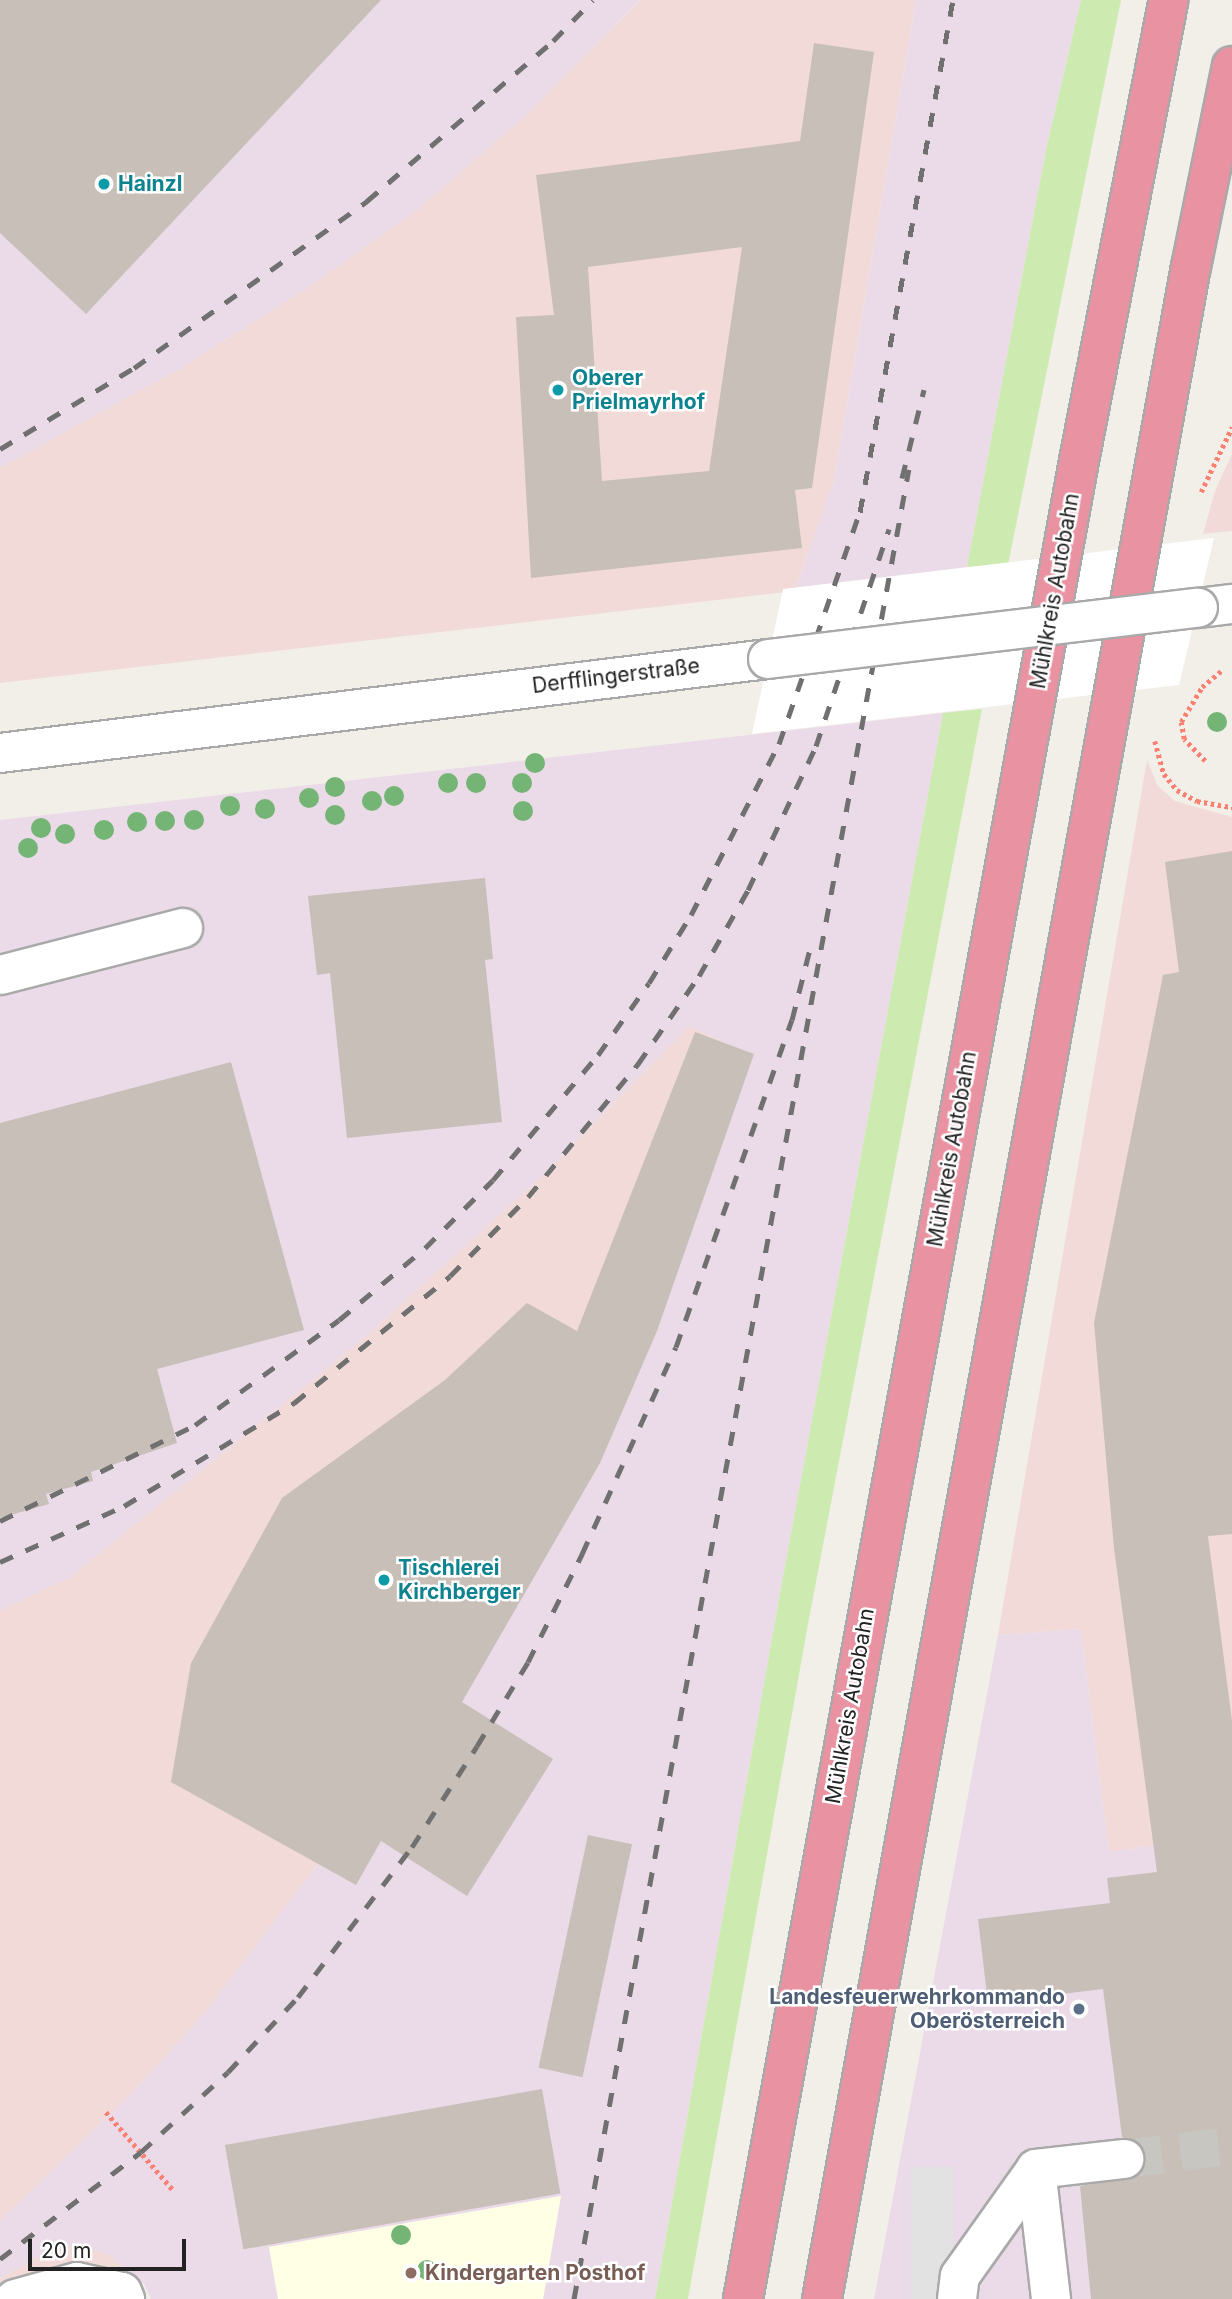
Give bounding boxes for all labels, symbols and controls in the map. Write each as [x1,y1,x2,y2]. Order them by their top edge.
place label: Hainzl [118,171,182,197]
marker: Hainzl [96,176,112,192]
place label: Oberer Prielmayrhof [572,365,705,415]
marker: Oberer Prielmayrhof [550,382,566,398]
street label: Mühlkreis Autobahn [1025,491,1085,691]
street label: Derfflingerstraße [531,653,701,699]
street label: Mühlkreis Autobahn [922,1049,982,1249]
place label: Tischlerei Kirchberger [398,1555,521,1605]
marker: Tischlerei Kirchberger [376,1572,392,1588]
street label: Mühlkreis Autobahn [820,1606,880,1806]
place label: Landesfeuerwehrkommando Oberösterreich [769,1984,1065,2034]
marker: Landesfeuerwehrkommando Oberösterreich [1071,2001,1087,2017]
scale bar [32,2226,189,2270]
text: 20 m [41,2238,91,2263]
place label: Kindergarten Posthof [425,2260,645,2286]
marker: Kindergarten Posthof [403,2265,419,2281]

